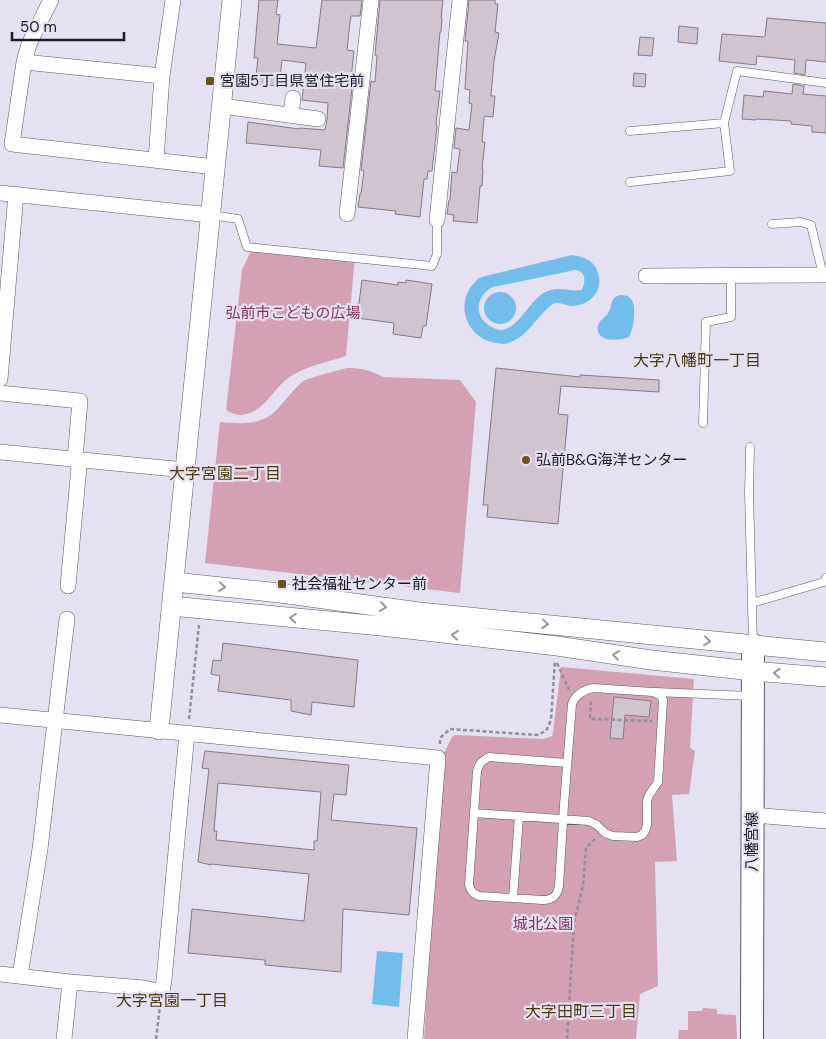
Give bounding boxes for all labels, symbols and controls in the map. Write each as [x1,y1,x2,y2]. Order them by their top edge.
scale bar [12,10,125,42]
text: 50 m [20,17,57,37]
place label: 宮園5丁目県営住宅前 [220,71,364,91]
marker: 宮園5丁目県営住宅前 [204,75,216,87]
park label: 弘前市こどもの広場 [225,303,361,323]
district label: 大字八幡町一丁目 [633,350,761,371]
place label: 弘前B&G海洋センター [536,450,687,470]
marker: 弘前B&G海洋センター [520,454,532,466]
district label: 大字宮園二丁目 [169,463,281,484]
place label: 社会福祉センター前 [292,574,427,594]
marker: 社会福祉センター前 [276,578,288,590]
one-way arrow [219,581,227,592]
one-way arrow [380,601,388,612]
one-way arrow [289,613,297,624]
one-way arrow [541,618,549,629]
one-way arrow [450,630,458,641]
one-way arrow [703,635,711,646]
one-way arrow [612,650,620,660]
one-way arrow [773,668,781,679]
street label: 八幡宮線 [742,812,762,872]
park label: 城北公園 [513,914,573,934]
district label: 大字宮園一丁目 [116,990,228,1011]
district label: 大字田町三丁目 [525,1001,637,1022]

